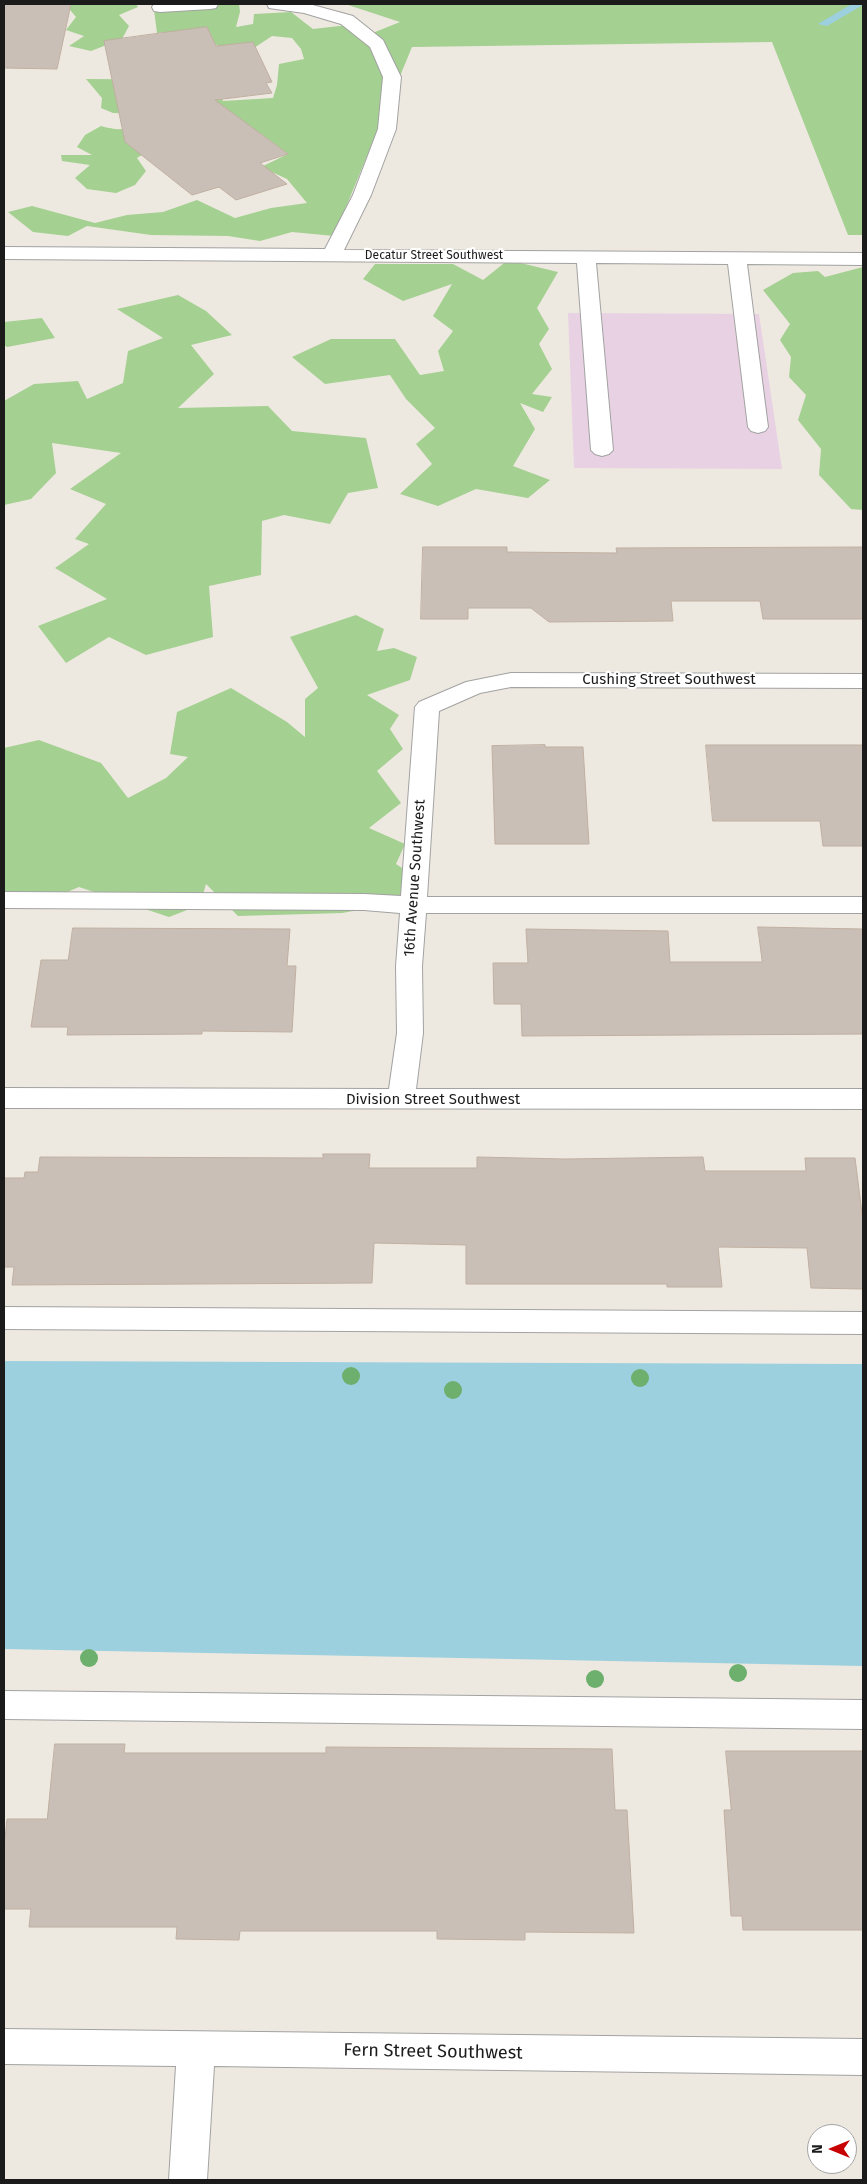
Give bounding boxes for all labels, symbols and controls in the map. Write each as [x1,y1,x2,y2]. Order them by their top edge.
street label: Decatur Street Southwest [365,249,503,263]
street label: Cushing Street Southwest [582,671,756,689]
street label: 16th Avenue Southwest [401,799,429,957]
street label: Division Street Southwest [346,1091,520,1109]
street label: Fern Street Southwest [343,2040,523,2064]
north arrow [807,2124,857,2174]
text: N [809,2144,826,2154]

